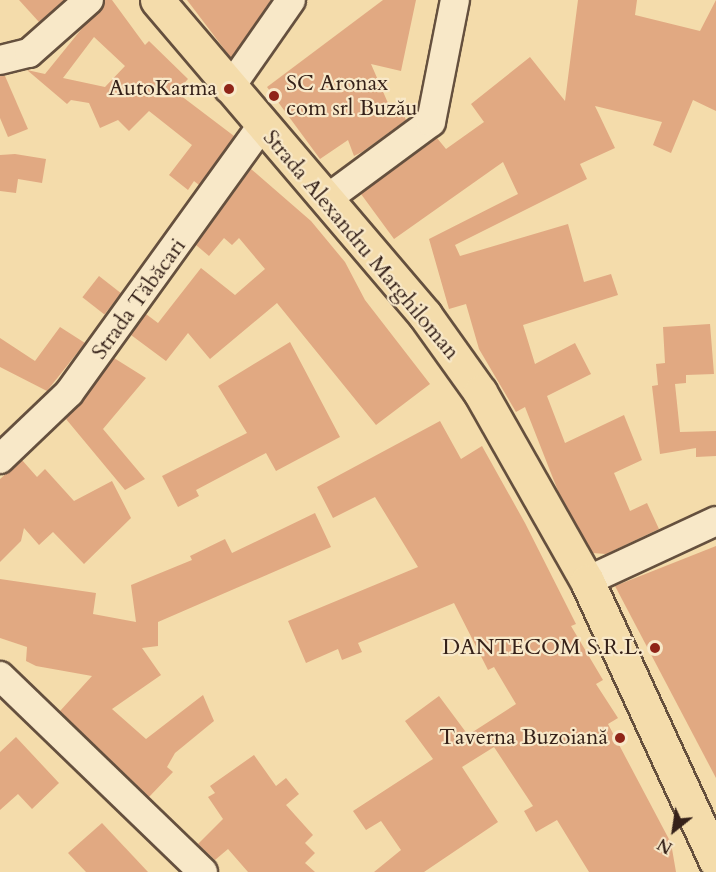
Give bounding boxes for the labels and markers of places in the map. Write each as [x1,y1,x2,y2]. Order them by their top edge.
place label: SC Aronax com srl Buzău [286,70,418,122]
place label: AutoKarma [108,76,217,102]
marker: AutoKarma [222,82,236,96]
marker: SC Aronax com srl Buzău [267,89,281,103]
place label: DANTECOM S.R.L. [442,635,643,661]
marker: DANTECOM S.R.L. [648,641,662,655]
place label: Taverna Buzoiană [439,725,608,751]
marker: Taverna Buzoiană [613,731,627,745]

